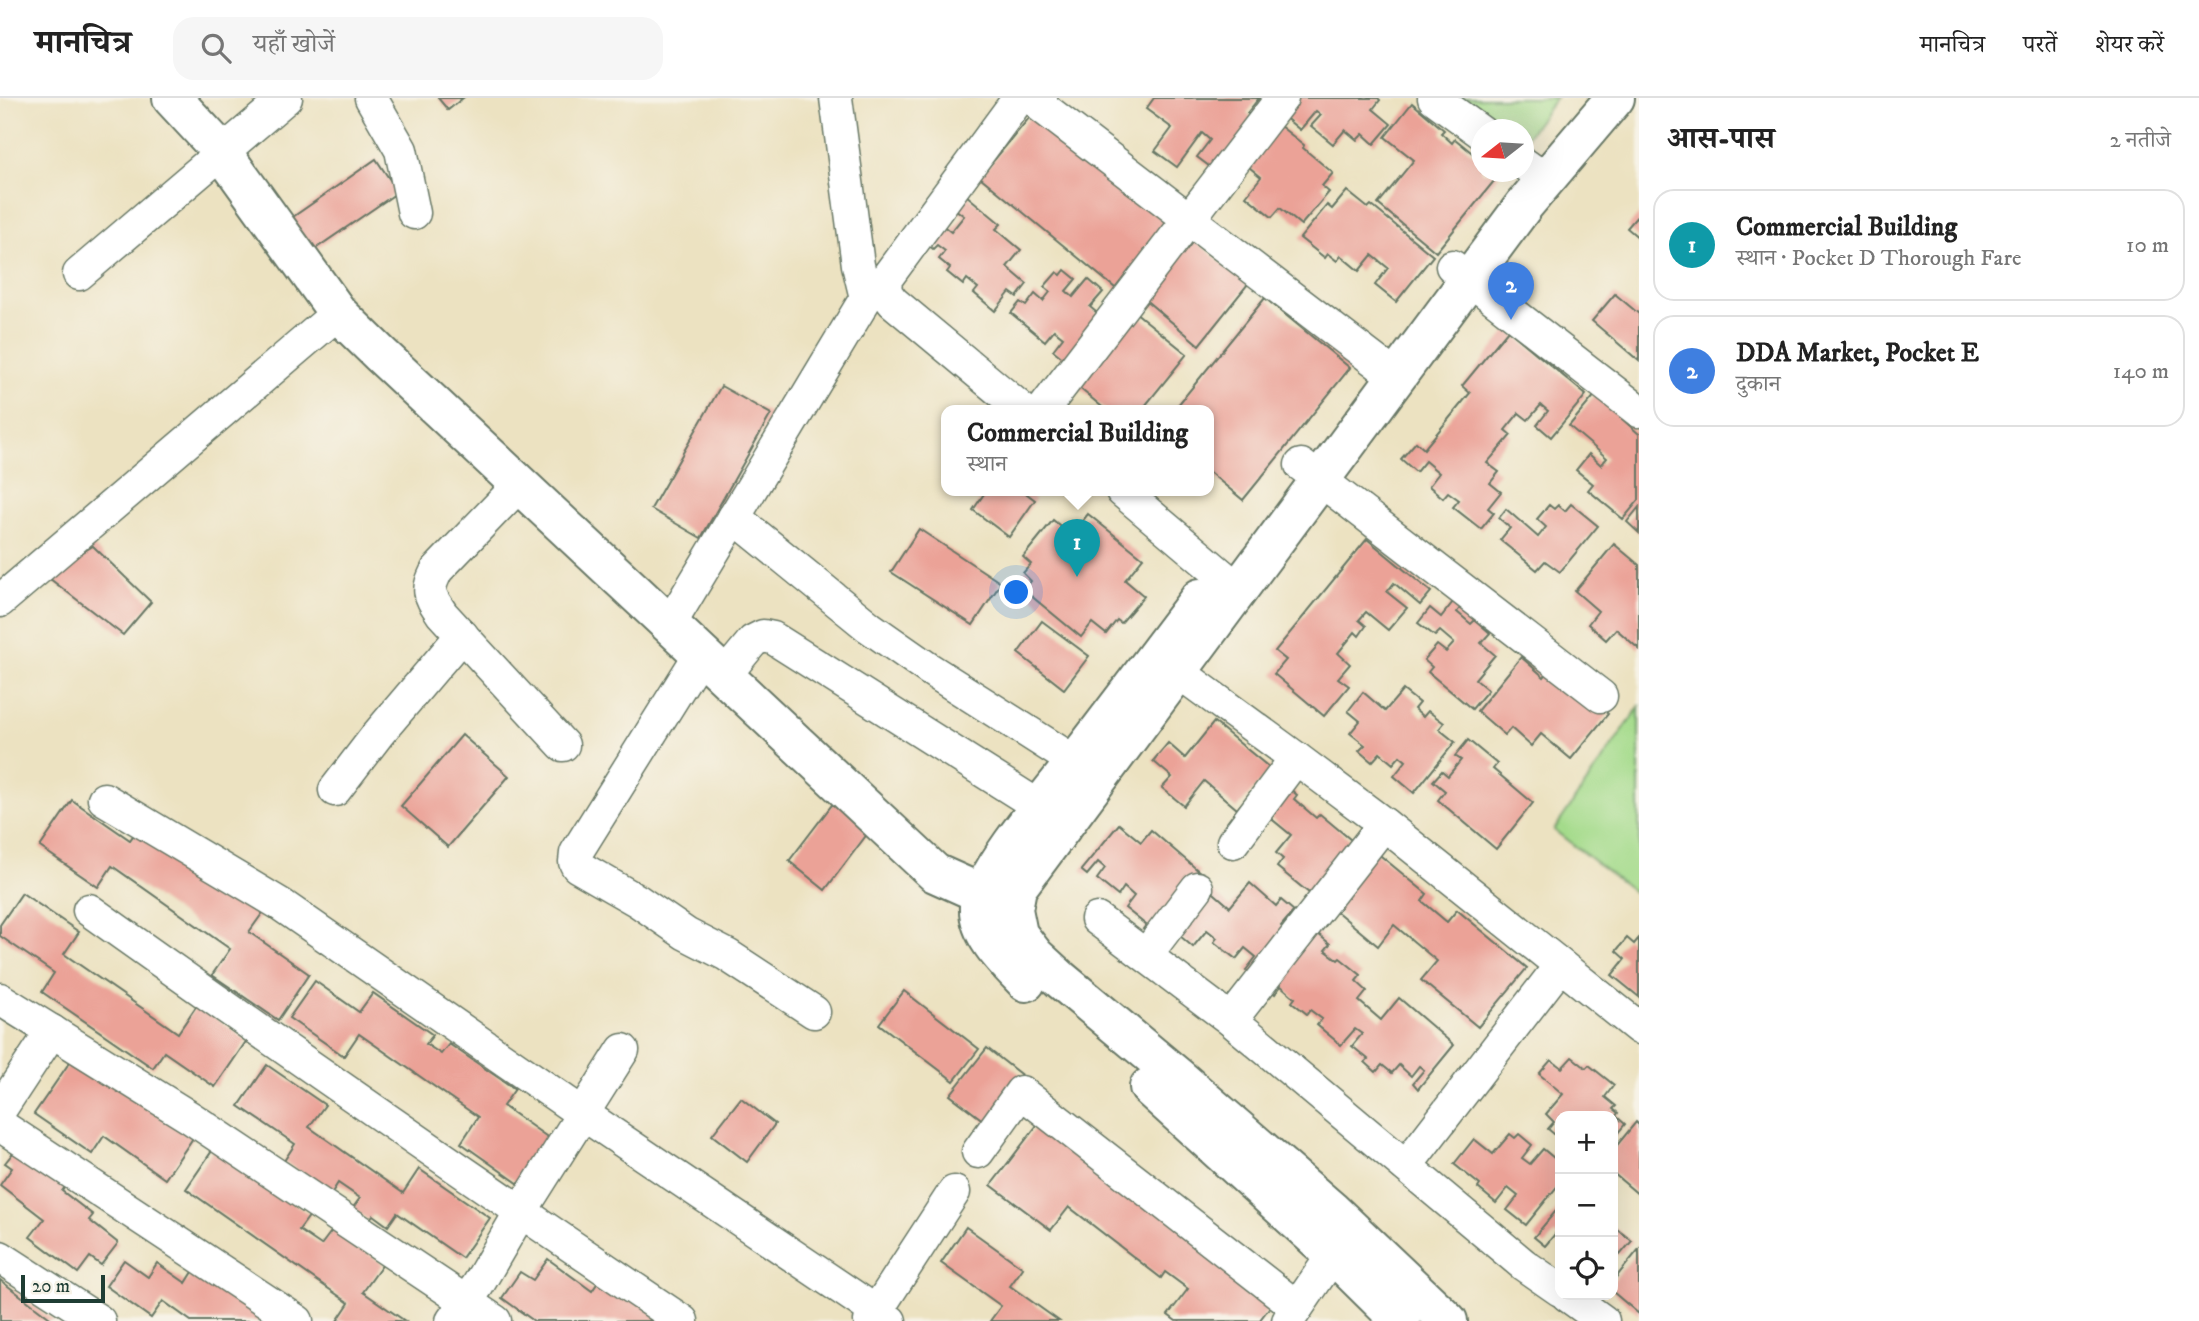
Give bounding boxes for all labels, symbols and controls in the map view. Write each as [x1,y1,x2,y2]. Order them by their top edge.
search box [173,17,663,80]
text: मानचित्र [35,23,131,64]
text: यहाँ खोजें [253,28,335,61]
icon: search [197,29,235,67]
text: मानचित्र [1920,30,1985,60]
text: परतें [2023,30,2057,60]
text: शेयर करें [2095,30,2164,60]
north arrow [1471,119,1534,182]
text: आस-पास [1667,121,1775,158]
text: 2 नतीजे [2110,126,2171,155]
text: Commercial Building [1736,211,1957,244]
text: 1 [1688,231,1696,260]
text: 10 m [2126,231,2169,260]
text: स्थान · Pocket D Thorough Fare [1736,244,2021,273]
pin: 2 [1488,262,1534,320]
text: DDA Market, Pocket E [1736,337,1979,370]
text: 2 [1686,357,1698,386]
text: 140 m [2113,357,2169,386]
text: दुकान [1736,370,1780,399]
popup [941,405,1214,496]
text: Commercial Building [967,417,1188,450]
text: स्थान [967,450,1007,479]
pin: 1 [1054,519,1100,577]
your location [999,575,1033,609]
map controls [1555,1111,1618,1300]
button: + [1555,1111,1618,1174]
button: − [1555,1174,1618,1237]
button: locate [1555,1237,1618,1300]
scale bar [21,1272,105,1304]
text: 20 m [32,1275,70,1298]

